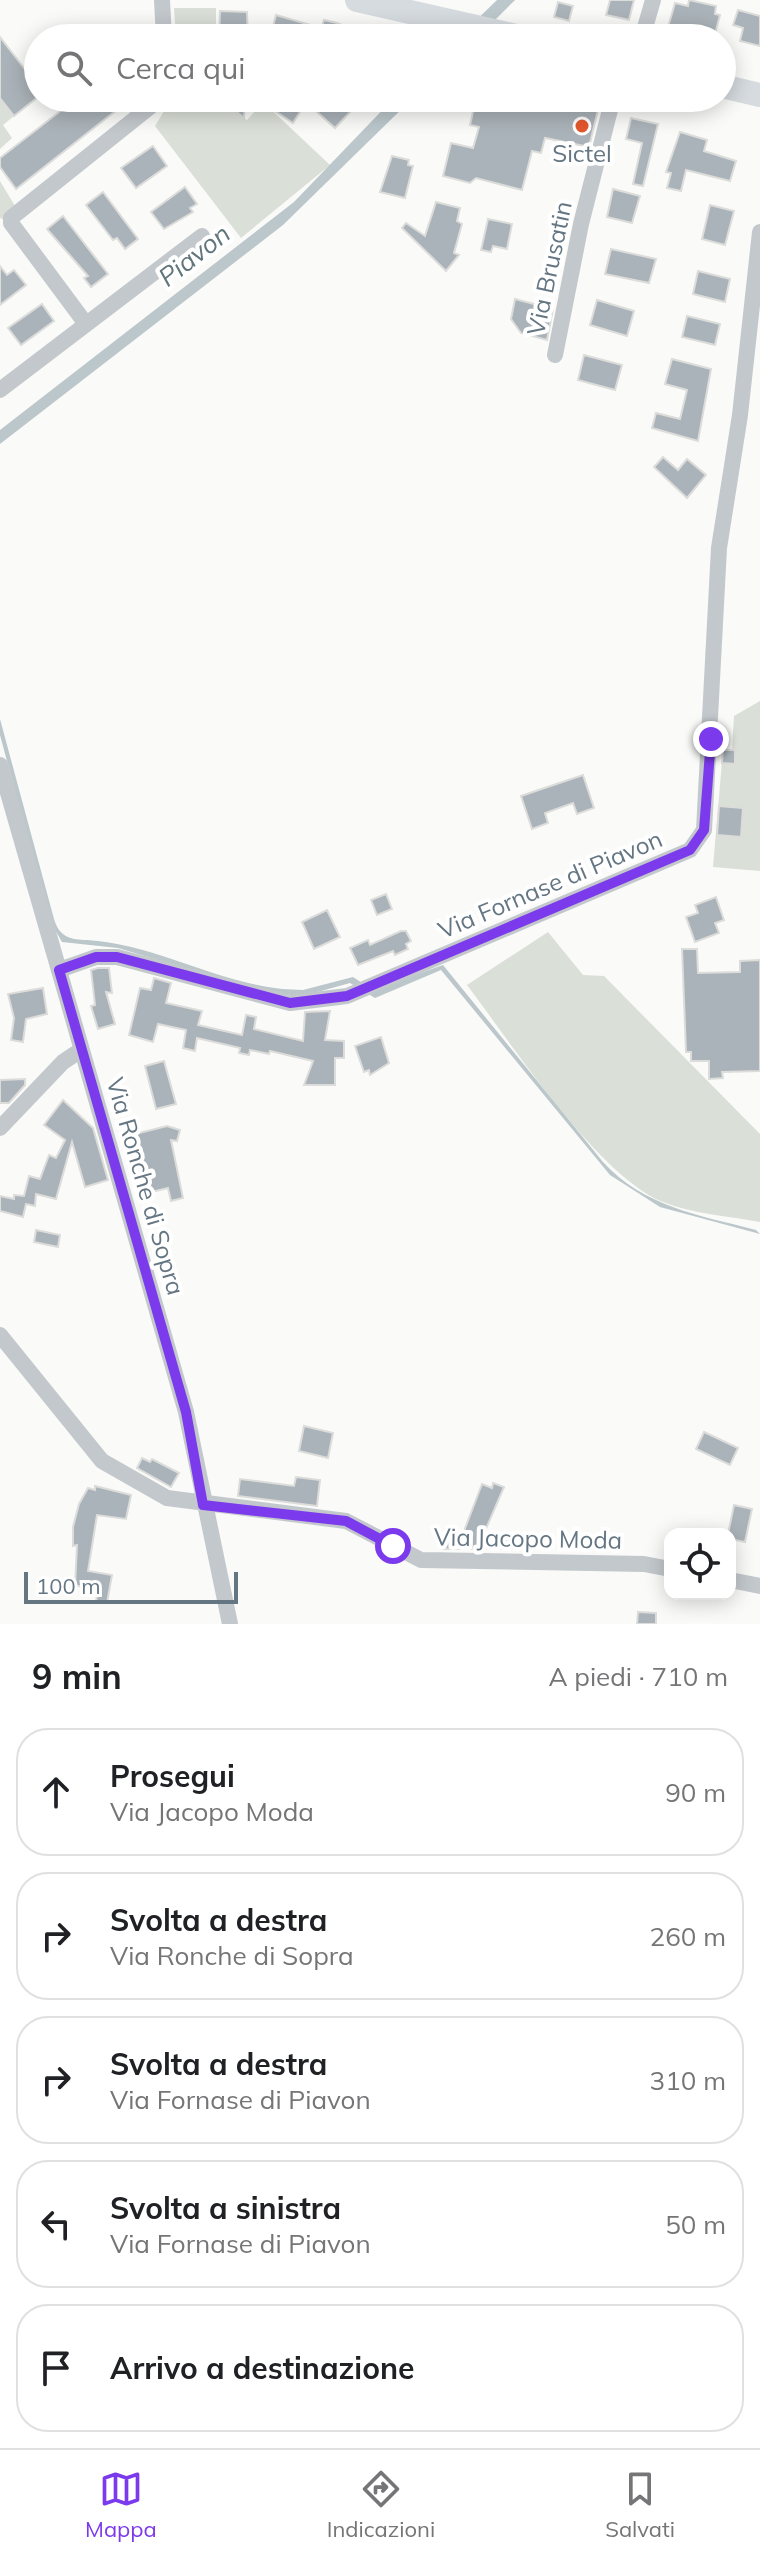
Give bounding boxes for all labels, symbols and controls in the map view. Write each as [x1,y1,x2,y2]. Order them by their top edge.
search box [24,24,736,112]
icon: search [52,46,96,90]
text: Cerca qui [116,49,246,87]
marker: Sictel [573,117,591,135]
place label: Sictel [552,138,612,168]
street label: Via Brusatin [520,198,578,338]
water label: Piavon [151,217,237,293]
route end [693,721,729,757]
street label: Via Fornase di Piavon [433,823,667,945]
street label: Via Ronche di Sopra [101,1074,191,1298]
street label: Via Jacopo Moda [434,1521,622,1555]
route start [375,1528,411,1564]
map controls [664,1528,736,1600]
button: locate [664,1528,736,1600]
scale bar [24,1568,238,1604]
text: 100 m [36,1572,101,1600]
text: 9 min [32,1655,122,1698]
text: A piedi · 710 m [548,1660,728,1693]
text: Prosegui [110,1757,235,1795]
icon: ahead [34,1770,78,1814]
text: 90 m [665,1776,726,1809]
text: Via Jacopo Moda [110,1795,314,1828]
text: Svolta a destra [110,1901,327,1939]
icon: right [34,1914,78,1958]
text: 260 m [650,1920,726,1953]
text: Via Ronche di Sopra [110,1939,354,1972]
text: Svolta a destra [110,2045,327,2083]
icon: right [34,2058,78,2102]
text: 310 m [650,2064,726,2097]
text: Via Fornase di Piavon [110,2083,371,2116]
text: Svolta a sinistra [110,2189,341,2227]
icon: left [34,2202,78,2246]
text: 50 m [665,2208,726,2241]
text: Via Fornase di Piavon [110,2227,371,2260]
icon: arrive [34,2346,78,2390]
text: Arrivo a destinazione [110,2349,414,2387]
tab: Mappa [85,2467,157,2543]
tab: Indicazioni [327,2467,435,2543]
tab: Salvati [605,2467,675,2543]

